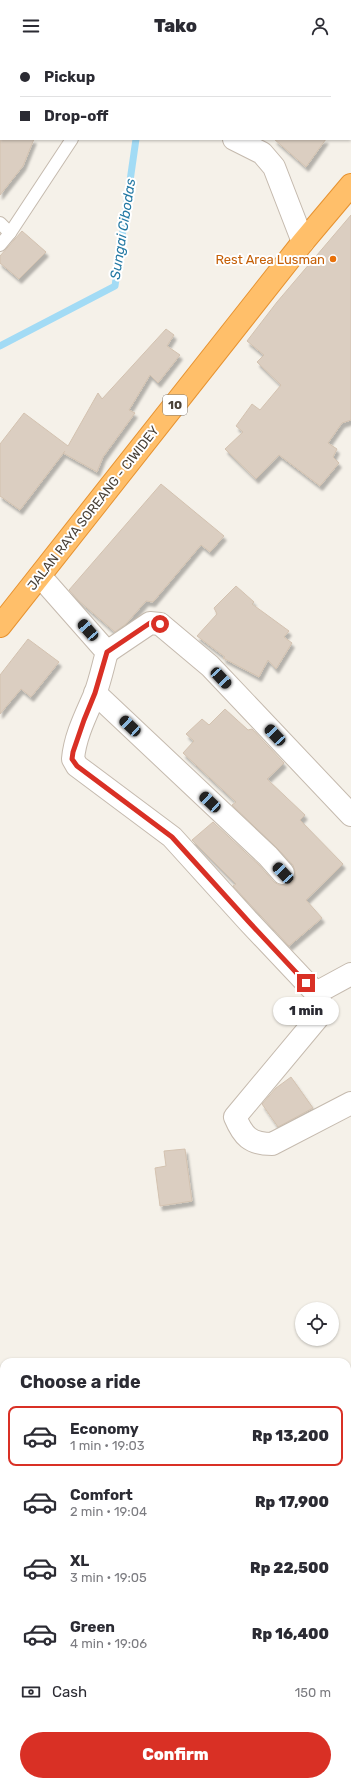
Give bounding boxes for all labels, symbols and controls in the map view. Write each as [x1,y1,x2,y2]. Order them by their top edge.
icon: menu [20,15,42,37]
text: Tako [154,15,197,37]
icon: person [309,15,331,37]
text: Pickup [44,68,95,86]
text: Drop-off [44,107,108,125]
water label: Sungai Cibodas [107,177,139,281]
place label: Rest Area Lusman [215,252,325,267]
marker: Rest Area Lusman [328,254,338,264]
road number: 10 [163,395,187,415]
street label: JALAN RAYA SOREANG - CIWIDEY [24,422,162,593]
route start [151,615,169,633]
car [76,617,100,643]
car [208,665,234,691]
car [117,713,143,739]
car [262,722,288,748]
car [197,789,223,815]
car [270,860,296,886]
route end [297,974,315,992]
callout: 1 min [273,997,339,1025]
text: 1 min [289,1003,323,1018]
map controls [295,1302,339,1346]
button: locate [295,1302,339,1346]
text: Choose a ride [20,1371,141,1393]
icon: car [22,1418,58,1454]
text: Economy [70,1420,139,1438]
text: Rp 13,200 [252,1427,329,1445]
text: 1 min · 19:03 [70,1438,145,1453]
icon: car [22,1484,58,1520]
text: Comfort [70,1486,133,1504]
text: Rp 17,900 [255,1493,329,1511]
text: 2 min · 19:04 [70,1504,147,1519]
icon: car [22,1550,58,1586]
text: XL [70,1552,89,1570]
text: Rp 22,500 [250,1559,329,1577]
text: 3 min · 19:05 [70,1570,147,1585]
icon: car [22,1616,58,1652]
text: Green [70,1618,115,1636]
text: Rp 16,400 [252,1625,329,1643]
text: 4 min · 19:06 [70,1636,147,1651]
icon: cash [20,1681,42,1703]
text: Cash [52,1683,87,1701]
text: 150 m [295,1685,331,1700]
button: Confirm [20,1732,331,1778]

